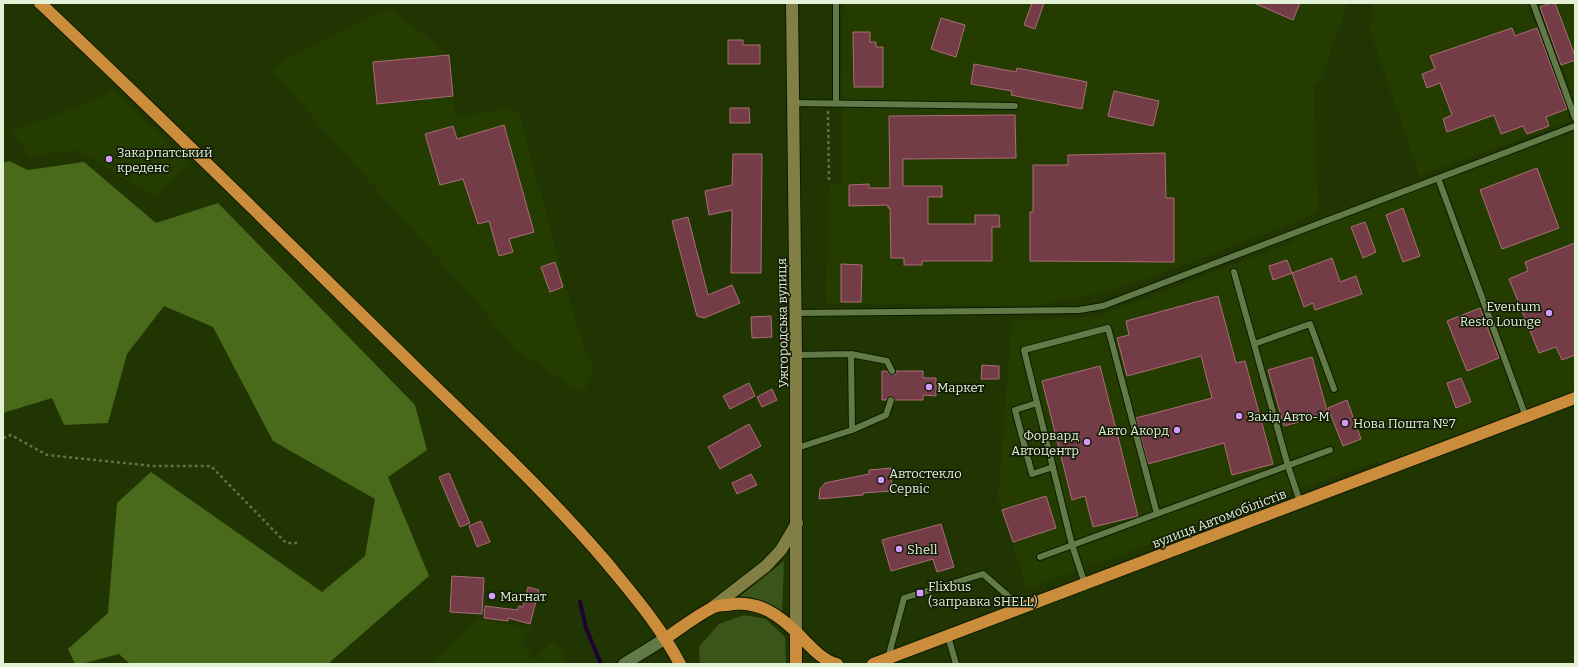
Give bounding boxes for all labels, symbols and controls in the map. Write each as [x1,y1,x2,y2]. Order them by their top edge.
place label: Закарпатський креденс [117,145,213,175]
marker: Закарпатський креденс [104,154,114,164]
street label: Ужгородська вулиця [774,258,791,388]
place label: Eventum Resto Lounge [1460,299,1542,329]
marker: Eventum Resto Lounge [1544,308,1554,318]
place label: Маркет [937,380,984,395]
marker: Маркет [924,382,934,392]
place label: Захід Авто-М [1247,409,1330,424]
marker: Захід Авто-М [1234,411,1244,421]
place label: Нова Пошта №7 [1353,416,1456,431]
marker: Нова Пошта №7 [1340,418,1350,428]
place label: Авто Акорд [1098,423,1169,438]
marker: Авто Акорд [1172,425,1182,435]
place label: Форвард Автоцентр [1011,428,1079,458]
marker: Форвард Автоцентр [1082,437,1092,447]
place label: Автостекло Сервіс [889,466,962,496]
marker: Автостекло Сервіс [876,475,886,485]
street label: вулиця Автомобілістів [1150,486,1288,551]
place label: Shell [907,542,938,557]
marker: Shell [894,544,904,554]
place label: Flixbus (заправка SHELL) [928,579,1038,609]
marker: Flixbus (заправка SHELL) [915,588,925,598]
place label: Магнат [500,589,547,604]
marker: Магнат [487,591,497,601]

